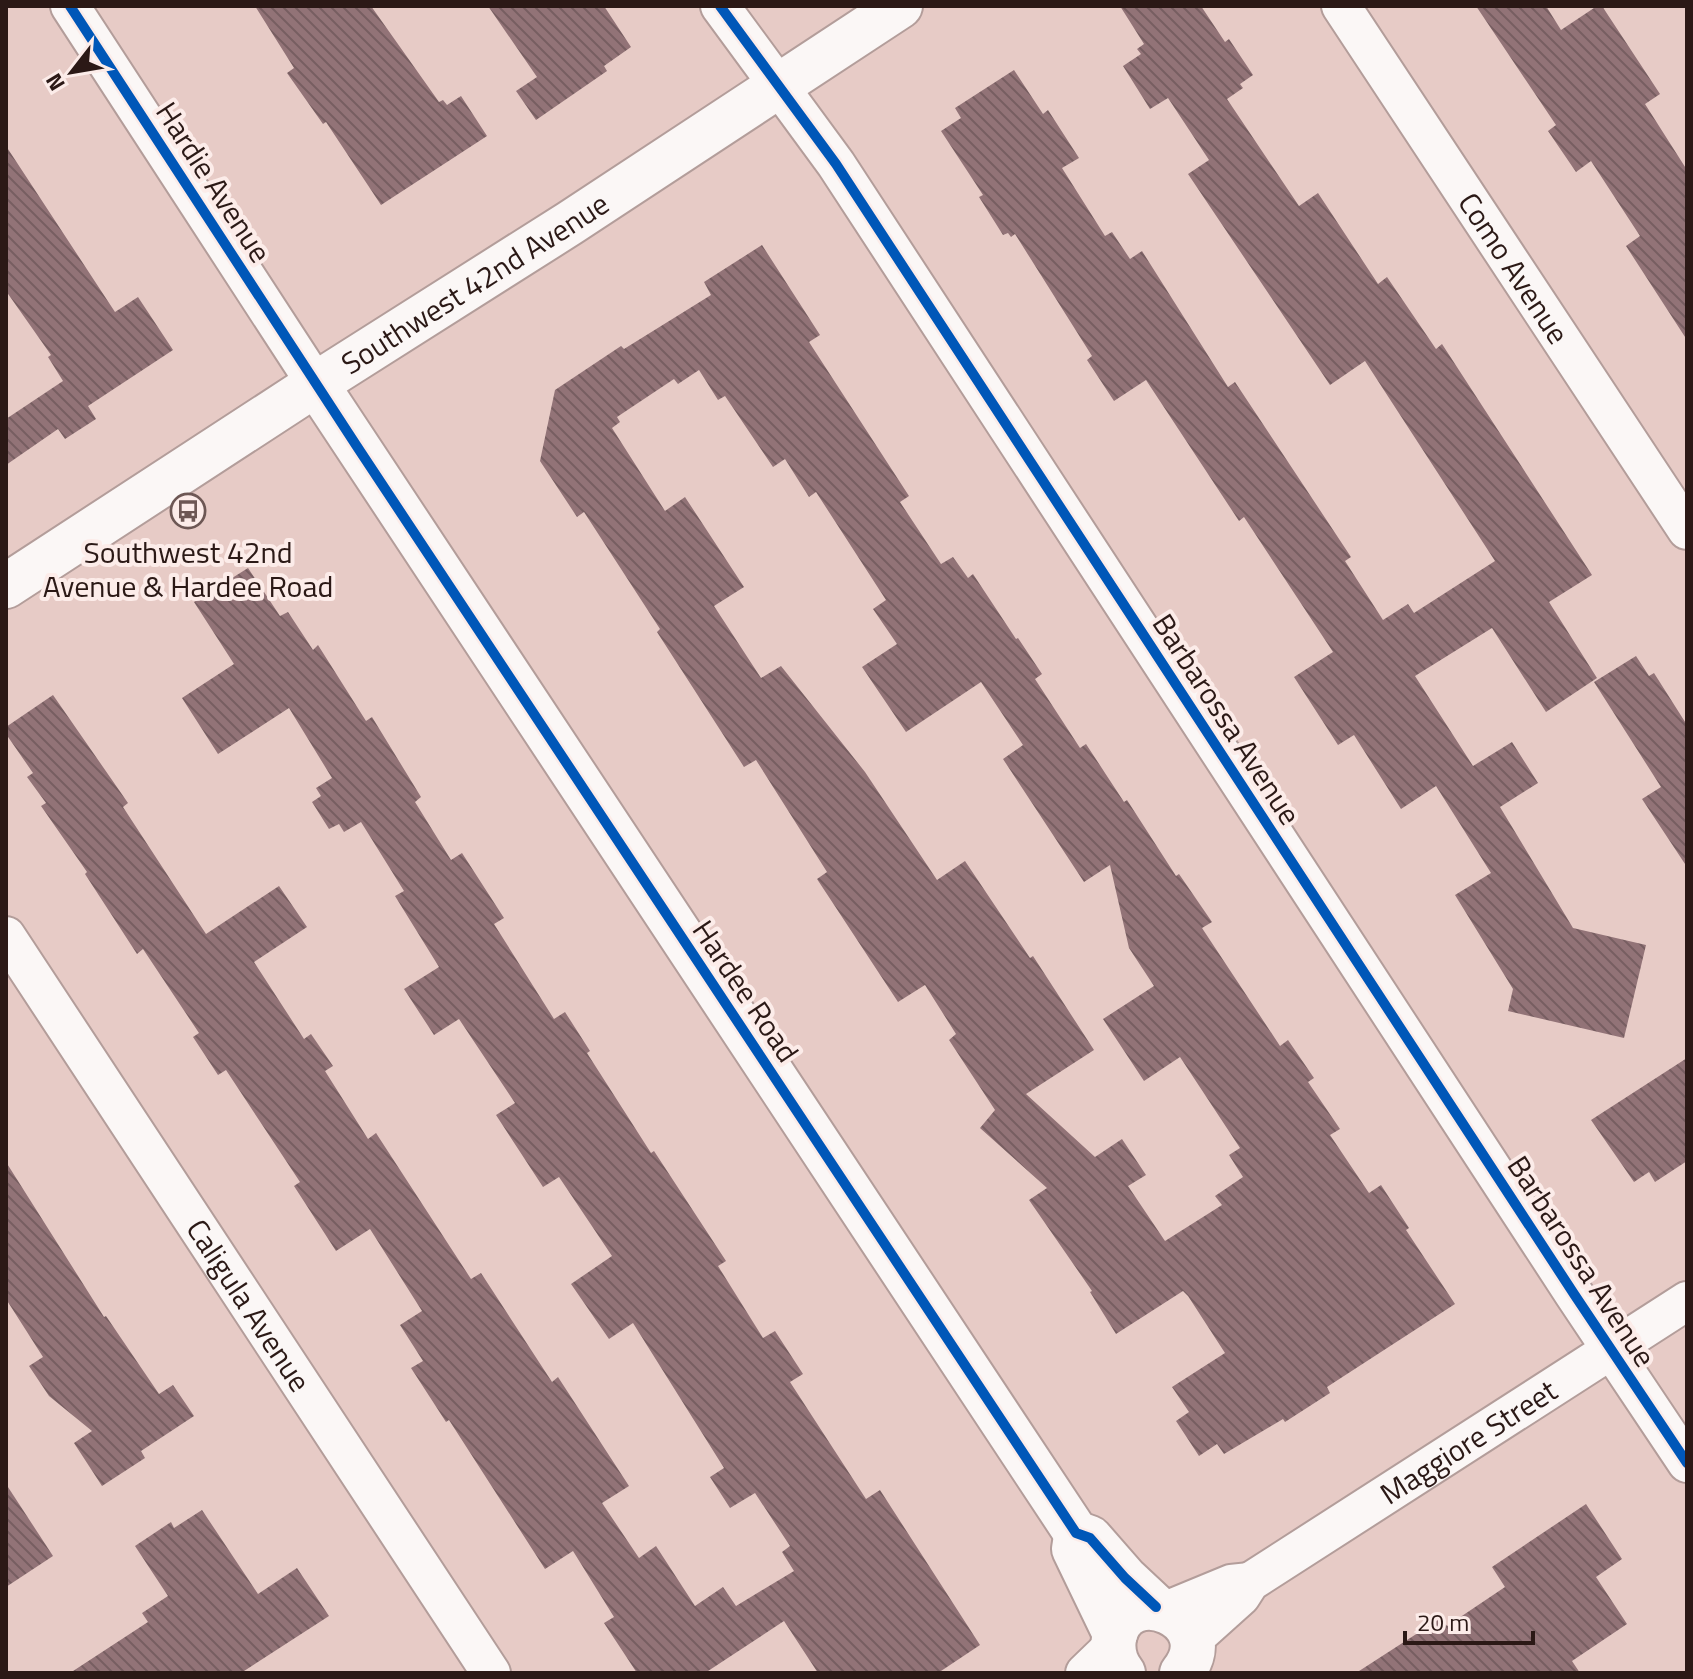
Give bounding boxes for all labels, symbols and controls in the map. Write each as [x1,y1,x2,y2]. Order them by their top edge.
north arrow [32,32,112,112]
text: N [36,67,73,98]
street label: Hardie Avenue [145,93,283,271]
street label: Southwest 42nd Avenue [332,181,618,386]
street label: Como Avenue [1447,183,1581,353]
bus stop icon: Southwest 42nd Avenue & Hardee Road [169,492,207,530]
place label: Southwest 42nd Avenue & Hardee Road [43,529,333,609]
street label: Barbarossa Avenue [1141,604,1313,834]
street label: Hardee Road [681,911,811,1071]
street label: Barbarossa Avenue [1496,1146,1668,1376]
street label: Caligula Avenue [175,1210,323,1401]
street label: Maggiore Street [1371,1367,1566,1516]
scale bar [1405,1595,1533,1645]
text: 20 m [1417,1604,1469,1640]

